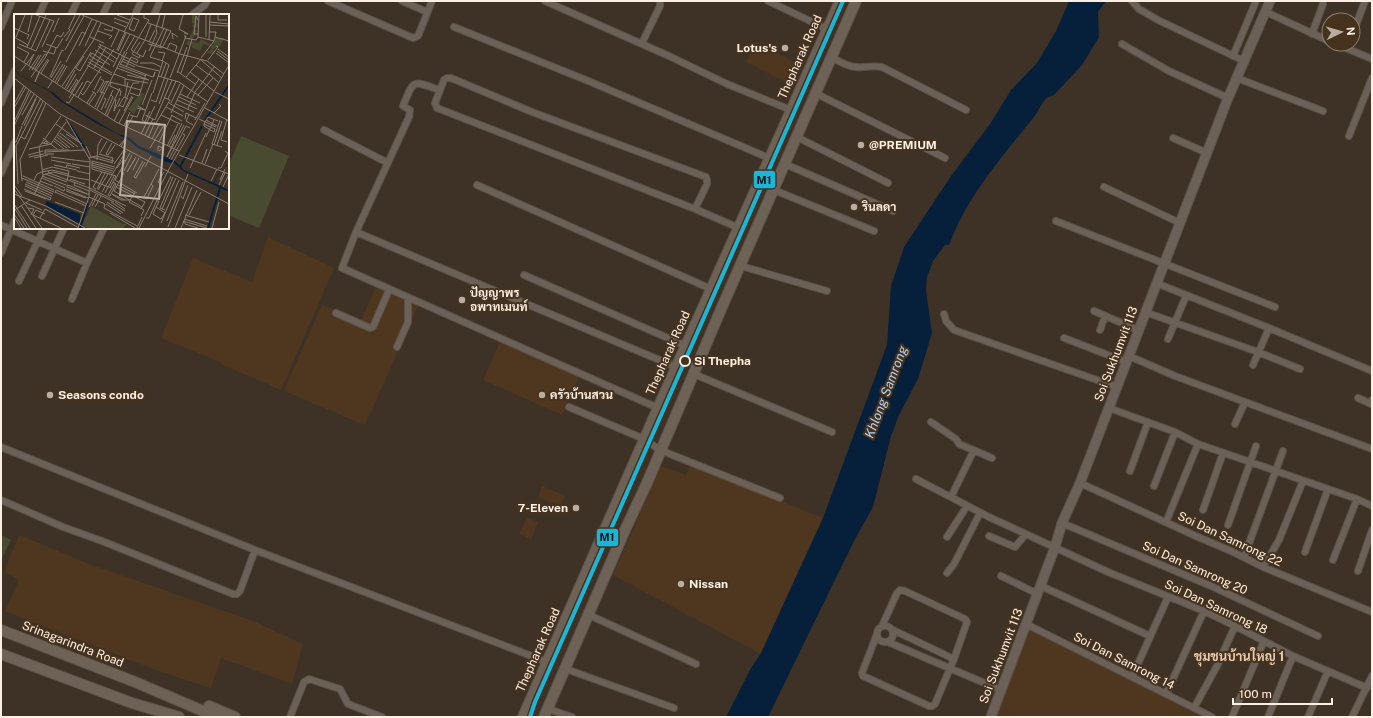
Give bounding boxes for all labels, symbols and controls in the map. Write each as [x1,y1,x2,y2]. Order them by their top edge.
north arrow [1321,12,1361,52]
street label: Thepharak Road [775,13,825,101]
inset map [14,14,229,229]
text: N [1345,26,1357,36]
place label: Lotus's [736,41,777,55]
marker: Lotus's [780,43,790,53]
place label: @PREMIUM [869,138,937,152]
marker: @PREMIUM [856,140,866,150]
line badge: M1 [753,170,776,189]
text: M1 [757,174,771,186]
place label: รินลดา [861,200,896,214]
marker: รินลดา [849,202,859,212]
place label: ปัญญาพร อพาทเมนท์ [470,286,529,314]
marker: ปัญญาพร อพาทเมนท์ [457,295,467,305]
street label: Soi Sukhumvit 113 [1091,305,1141,403]
street label: Thepharak Road [643,309,693,397]
water label: Khlong Samrong [862,343,911,440]
place label: Si Thepha [694,354,751,368]
marker: Si Thepha [679,355,691,367]
place label: ครัวบ้านสวน [550,387,613,402]
place label: Seasons condo [58,388,144,402]
marker: Seasons condo [45,390,55,400]
marker: ครัวบ้านสวน [537,390,547,400]
place label: 7-Eleven [518,501,568,515]
marker: 7-Eleven [571,503,581,513]
street label: Soi Dan Samrong 22 [1176,509,1284,569]
line badge: M1 [596,528,619,547]
text: M1 [600,531,614,543]
street label: Soi Dan Samrong 20 [1140,538,1250,598]
place label: Nissan [689,577,728,591]
street label: Soi Dan Samrong 18 [1162,577,1270,637]
marker: Nissan [676,579,686,589]
street label: Thepharak Road [513,606,563,694]
street label: Soi Sukhumvit 113 [976,607,1026,705]
street label: Srinagarindra Road [20,618,126,670]
street label: Soi Dan Samrong 14 [1071,629,1177,693]
district label: ชุมชนบ้านใหญ่ 1 [1194,647,1284,667]
scale bar [1233,680,1332,706]
text: 100 m [1239,687,1272,701]

